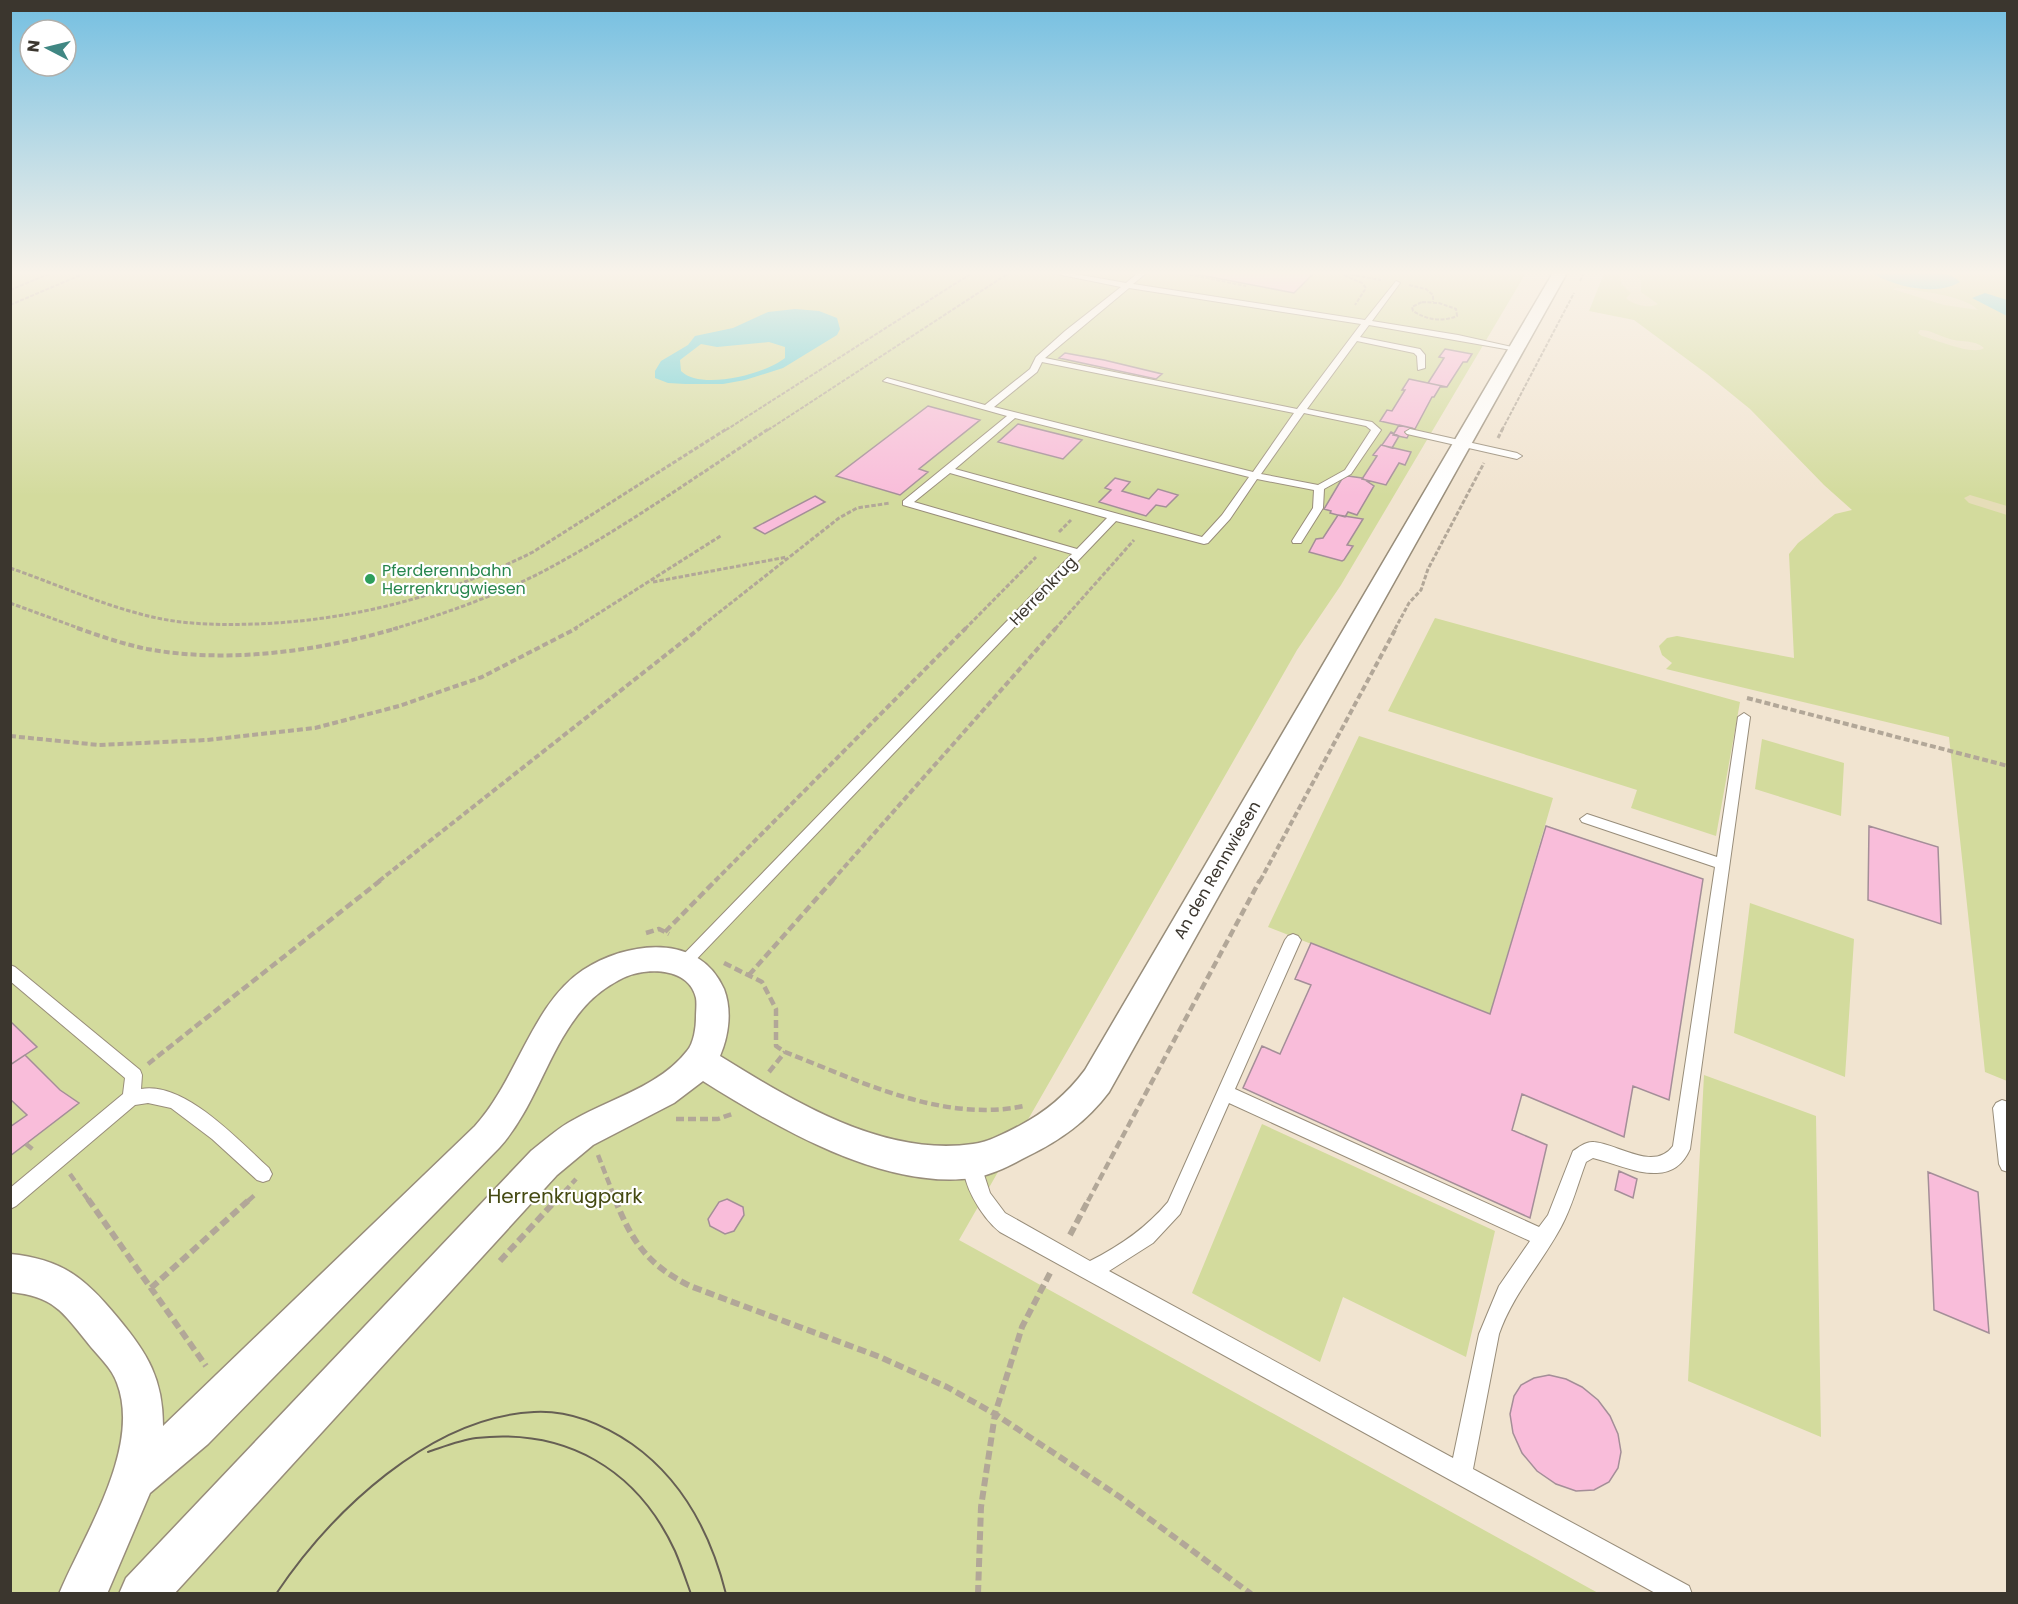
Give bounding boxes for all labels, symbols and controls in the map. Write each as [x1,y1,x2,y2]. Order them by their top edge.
north arrow [18,18,78,78]
text: N [21,39,46,54]
street label: Herrenkrug [1004,551,1082,631]
place label: Pferderennbahn Herrenkrugwiesen [382,559,526,600]
marker: Pferderennbahn Herrenkrugwiesen [363,572,377,586]
street label: An den Rennwiesen [1168,797,1266,943]
park label: Herrenkrugpark [487,1182,643,1210]

